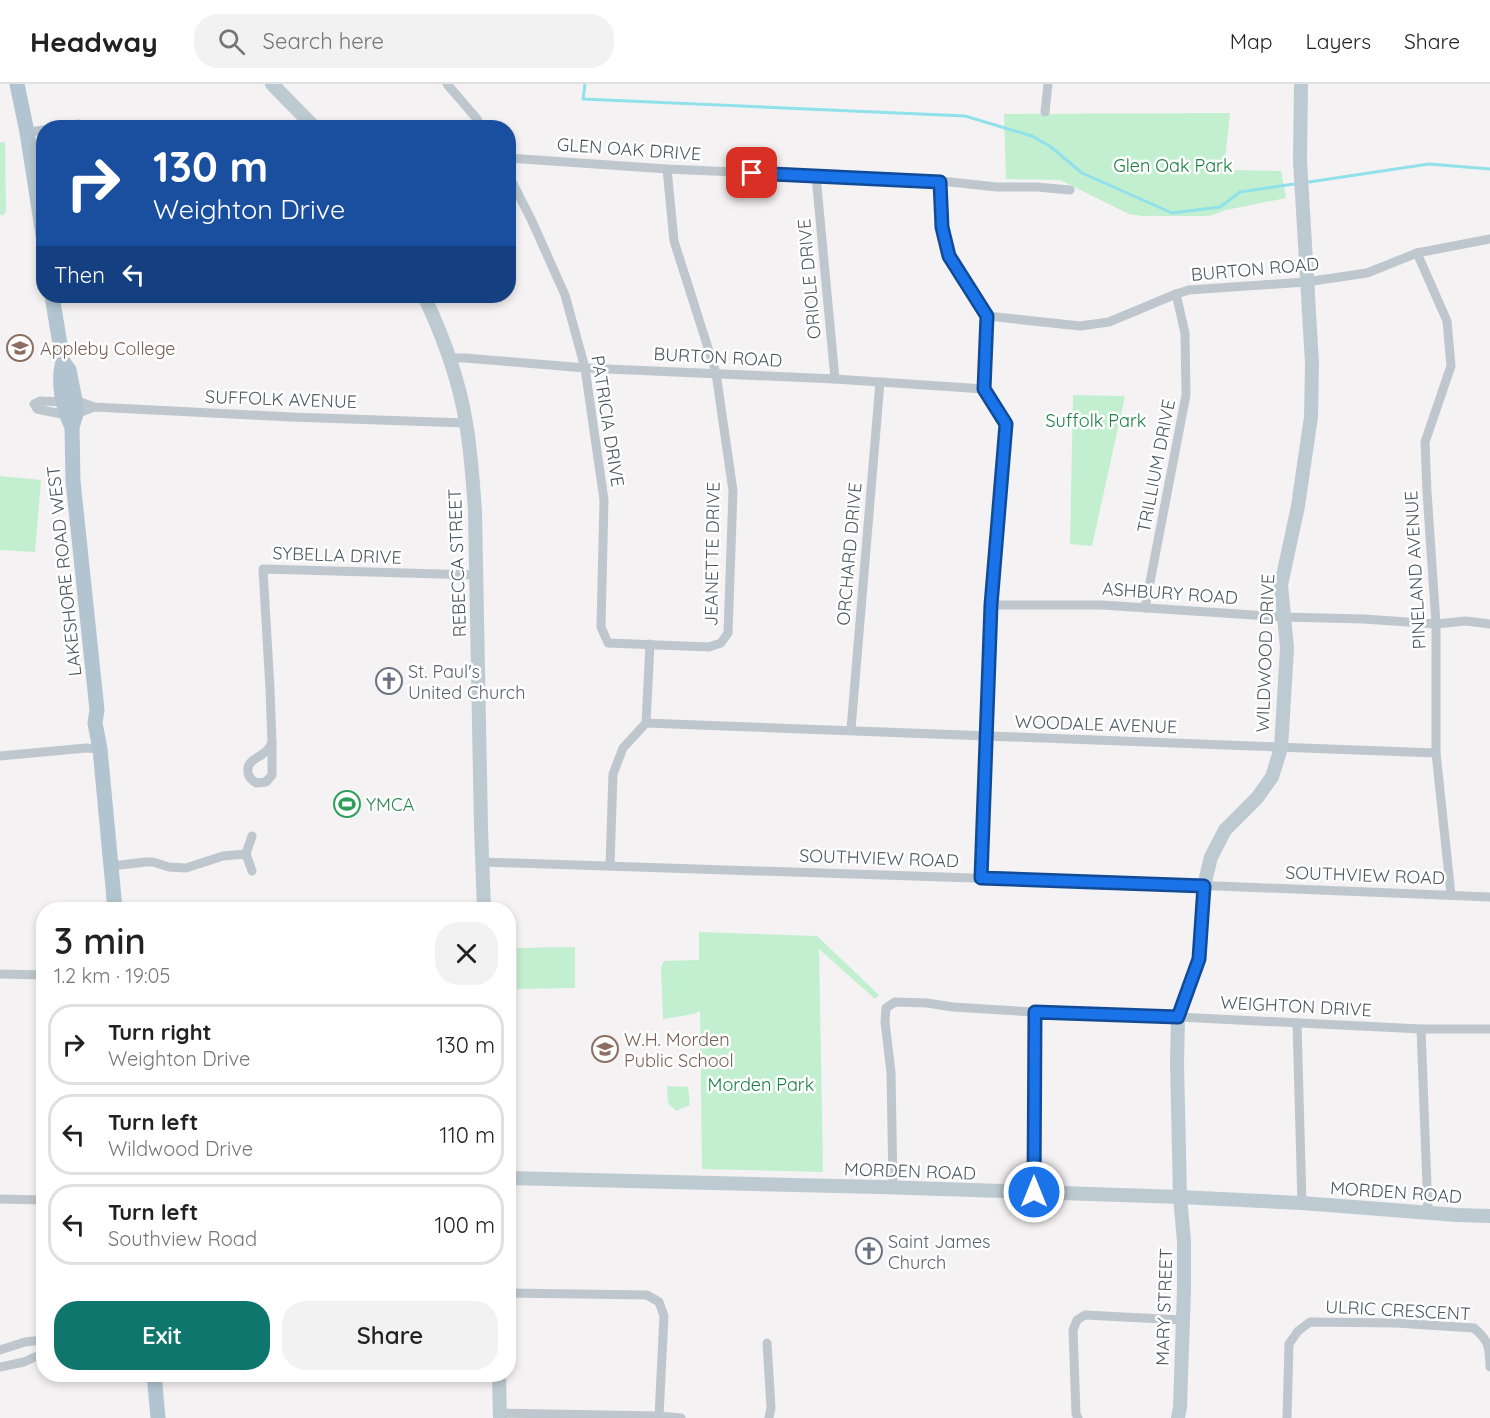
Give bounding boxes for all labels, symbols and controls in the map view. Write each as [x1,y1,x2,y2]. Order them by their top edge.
search box [194,14,614,68]
text: Headway [30,24,158,59]
icon: search [215,25,248,58]
text: Search here [263,27,384,55]
text: Map [1230,28,1273,54]
text: Layers [1306,28,1371,54]
text: Share [1404,28,1460,54]
street label: GLEN OAK DRIVE [556,132,702,166]
text: 130 m [153,140,268,193]
icon: right [54,144,132,222]
pin [726,147,777,198]
park label: Glen Oak Park [1113,154,1233,177]
icon: arrive [735,156,768,189]
text: Weighton Drive [153,192,345,226]
street label: ORIOLE DRIVE [792,218,826,340]
street label: BURTON ROAD [1190,252,1320,286]
icon: left [117,258,150,291]
text: Then [54,261,105,289]
school or university icon: Appleby College [5,333,35,363]
place label: Appleby College [40,337,176,360]
street label: BURTON ROAD [653,342,783,372]
street label: PATRICIA DRIVE [586,354,630,488]
street label: SUFFOLK AVENUE [205,385,357,413]
street label: TRILLIUM DRIVE [1132,397,1180,535]
park label: Suffolk Park [1046,409,1146,432]
street label: LAKESHORE ROAD WEST [42,465,86,677]
street label: JEANETTE DRIVE [699,481,725,627]
street label: ORCHARD DRIVE [831,481,867,627]
street label: REBECCA STREET [443,488,471,638]
street label: PINELAND AVENUE [1399,490,1431,650]
street label: SYBELLA DRIVE [272,541,402,569]
street label: WILDWOOD DRIVE [1251,573,1279,733]
street label: ASHBURY ROAD [1101,577,1239,609]
place label: St. Paul's United Church [408,660,525,704]
church icon: St. Paul's United Church [374,666,404,696]
street label: WOODALE AVENUE [1014,710,1178,738]
sports icon: YMCA [332,789,362,819]
place label: YMCA [366,793,415,816]
street label: SOUTHVIEW ROAD [799,844,959,872]
street label: SOUTHVIEW ROAD [1285,861,1445,889]
text: 3 min [54,918,146,963]
button: close [435,922,498,985]
text: 1.2 km · 19:05 [54,963,170,988]
street label: WEIGHTON DRIVE [1220,991,1372,1021]
text: Turn right [108,1018,212,1046]
icon: right [57,1028,90,1061]
place label: W.H. Morden Public School [624,1028,734,1072]
text: 130 m [436,1031,495,1059]
school or university icon: W.H. Morden Public School [590,1034,620,1064]
text: Weighton Drive [108,1046,250,1071]
park label: Morden Park [708,1073,814,1096]
text: Turn left [108,1108,198,1136]
icon: left [57,1118,90,1151]
text: 110 m [440,1121,495,1149]
text: Wildwood Drive [108,1136,253,1161]
street label: MORDEN ROAD [844,1157,976,1185]
position arrow [1002,1160,1066,1224]
street label: MORDEN ROAD [1329,1176,1463,1208]
text: Turn left [108,1198,198,1226]
icon: left [57,1208,90,1241]
text: 100 m [435,1211,495,1239]
text: Southview Road [108,1226,257,1251]
place label: Saint James Church [888,1230,991,1274]
church icon: Saint James Church [854,1236,884,1266]
street label: MARY STREET [1150,1248,1178,1366]
street label: ULRIC CRESCENT [1325,1295,1471,1325]
button: Exit [54,1301,270,1370]
button: Share [282,1301,498,1370]

